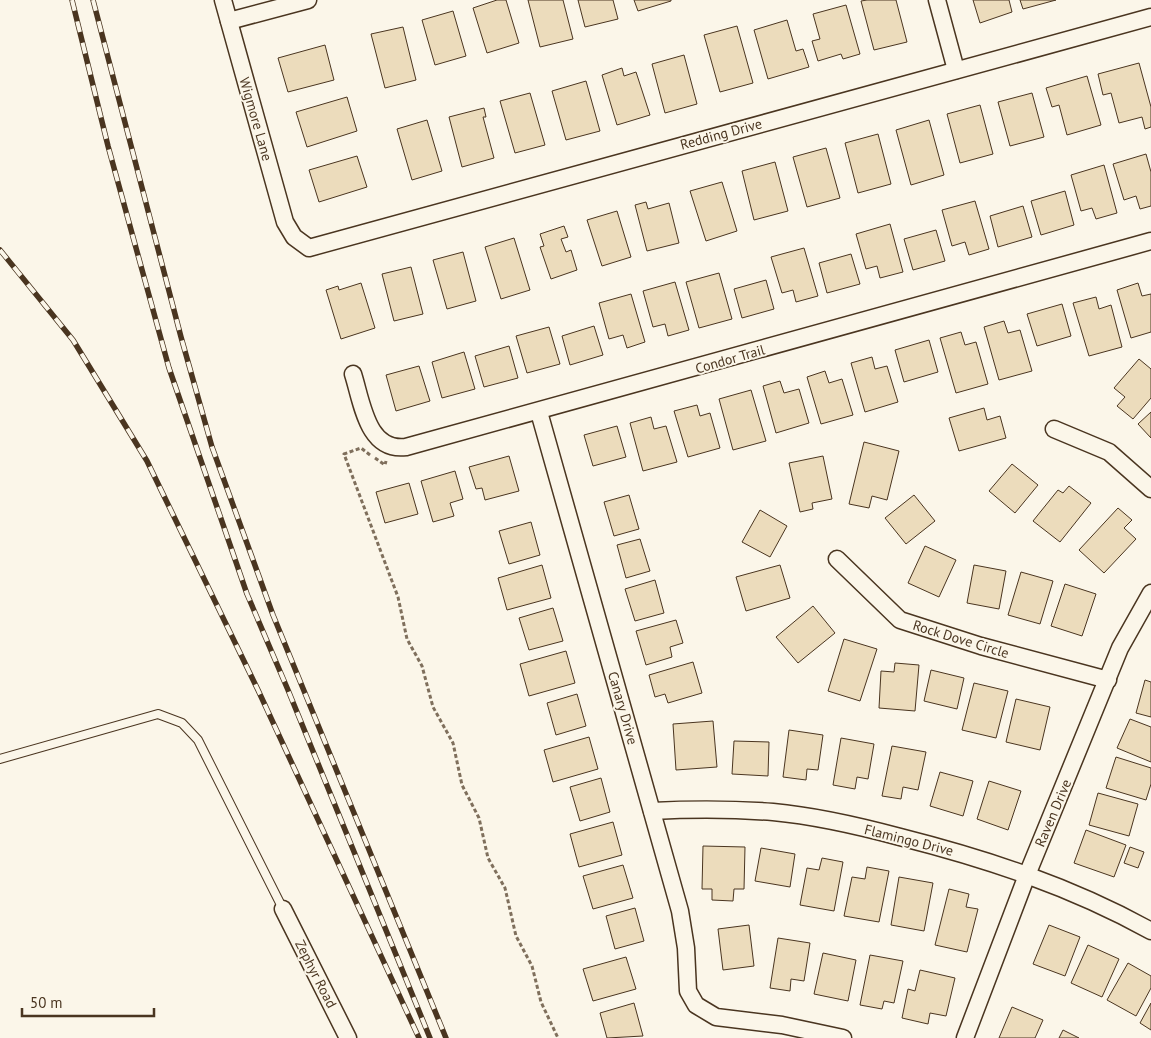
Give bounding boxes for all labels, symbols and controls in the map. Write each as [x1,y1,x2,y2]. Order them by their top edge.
street label: Wigmore Lane [235,75,277,163]
street label: Redding Drive [678,114,764,154]
street label: Condor Trail [693,340,767,378]
street label: Rock Dove Circle [911,616,1011,662]
street label: Canary Drive [604,669,642,747]
street label: Raven Drive [1031,777,1075,849]
street label: Flamingo Drive [863,820,955,860]
street label: Zephyr Road [291,937,341,1011]
scale bar [22,986,155,1018]
text: 50 m [30,993,63,1012]

